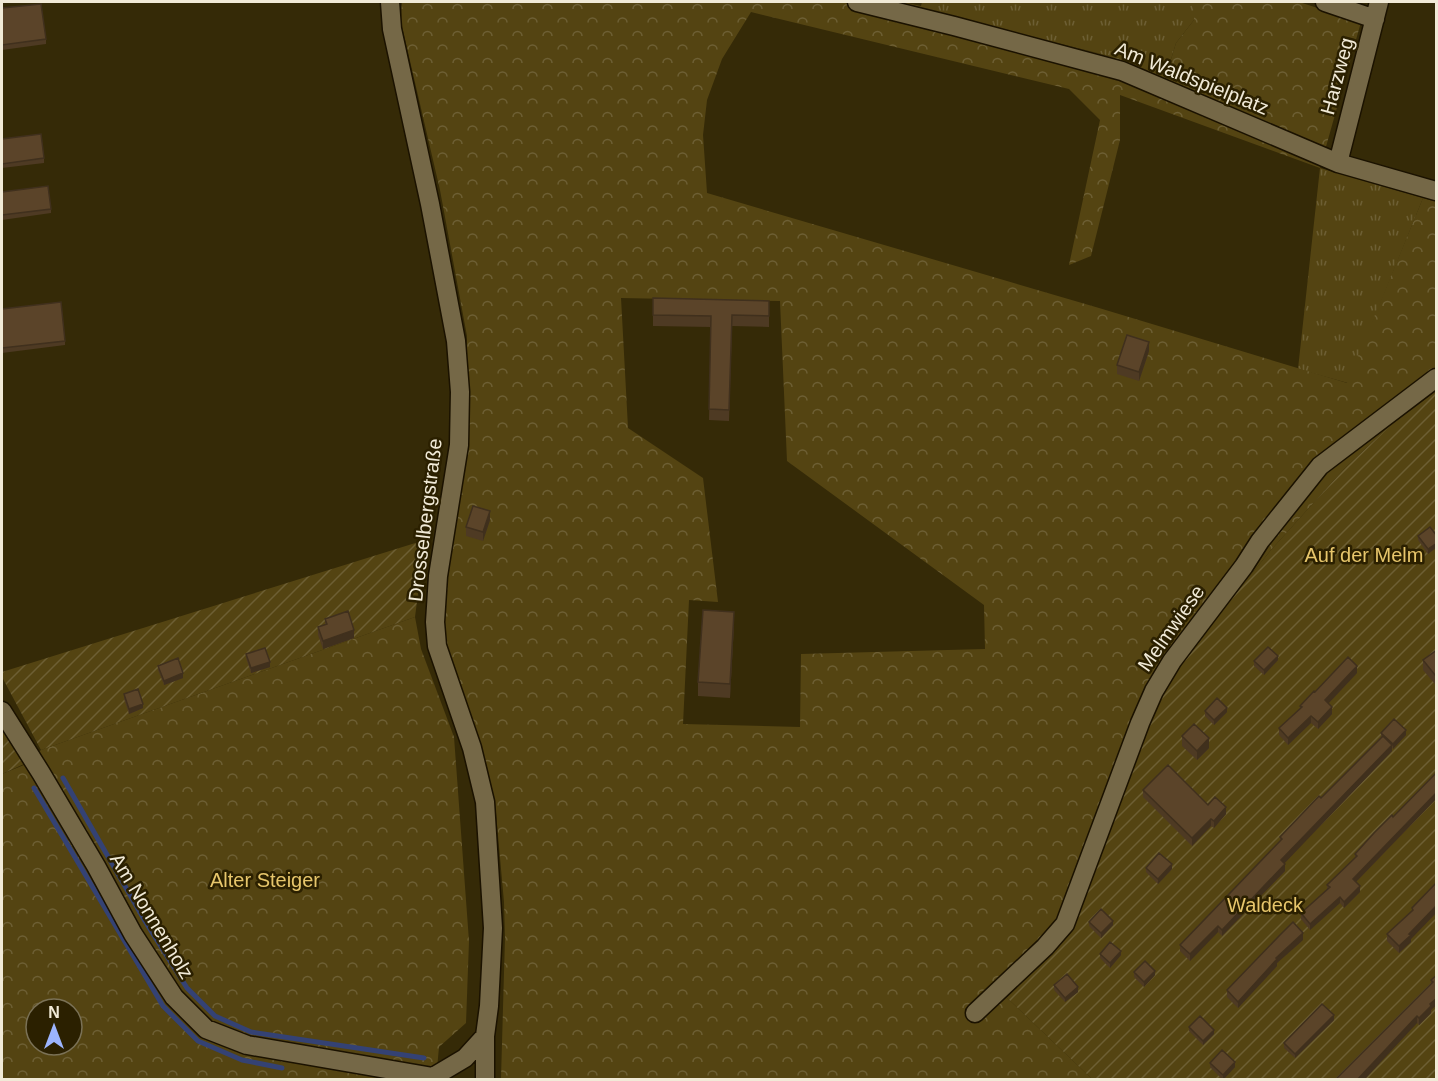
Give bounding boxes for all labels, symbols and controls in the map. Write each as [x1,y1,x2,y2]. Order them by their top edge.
street label: Harzweg [1316,35,1358,117]
street label: Am Waldspielplatz [1112,37,1272,119]
street label: Drosselbergstraße [404,437,446,603]
park label: Auf der Melm [1305,544,1423,566]
street label: Melmwiese [1133,581,1209,675]
street label: Am Nonnenholz [106,849,198,983]
park label: Alter Steiger [210,869,320,891]
park label: Waldeck [1227,894,1304,916]
north arrow [24,997,84,1057]
text: N [48,1004,60,1021]

